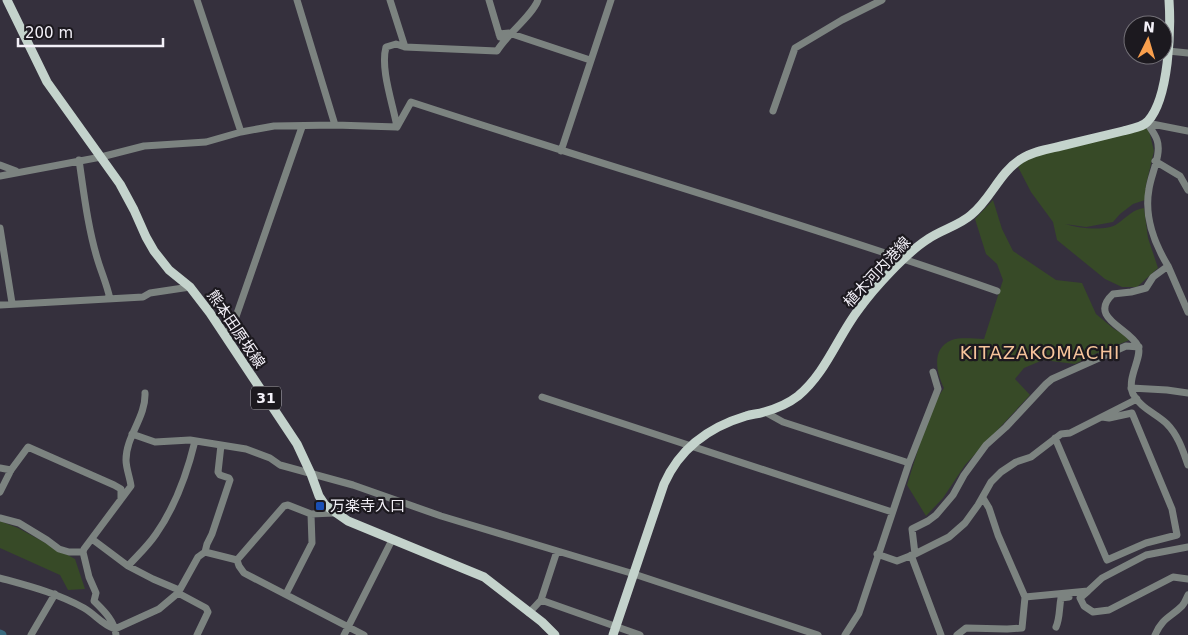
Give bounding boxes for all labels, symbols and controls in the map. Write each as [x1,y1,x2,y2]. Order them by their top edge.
scale bar [18,15,162,47]
north arrow [1123,15,1173,65]
text: N [1143,19,1156,36]
text: 200 m [25,24,73,42]
street label: 植木河内港線 [840,233,914,311]
street label: 熊本田原坂線 [203,287,269,371]
district label: KITAZAKOMACHI [960,342,1120,363]
road number: 31 [251,386,281,409]
place label: 万楽寺入口 [330,497,405,515]
marker: 万楽寺入口 [314,500,326,512]

